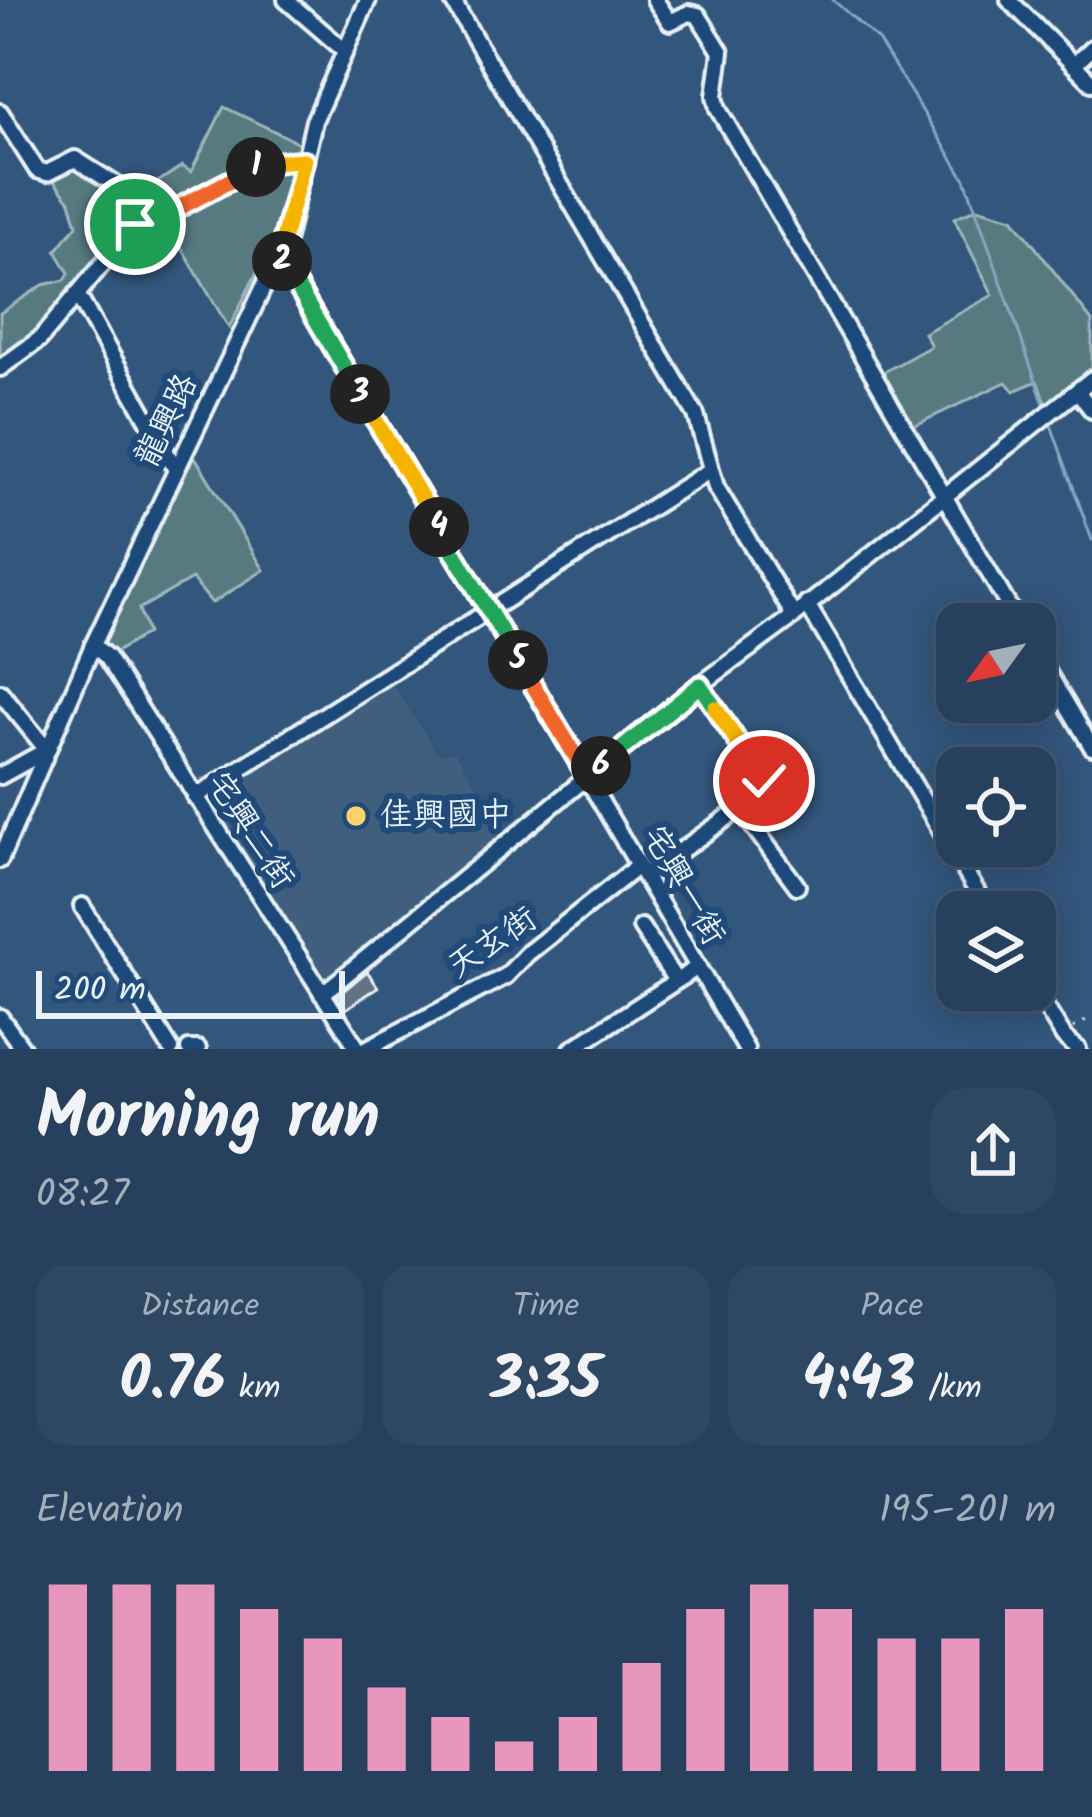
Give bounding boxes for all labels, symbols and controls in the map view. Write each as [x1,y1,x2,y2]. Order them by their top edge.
pin: 1 [226,137,286,197]
text: 1 [251,140,261,193]
pin [84,173,186,275]
icon: arrive [102,191,168,257]
pin: 2 [252,231,312,291]
text: 2 [272,234,292,287]
pin: 3 [330,364,390,424]
street label: 龍興路 [122,365,214,477]
text: 3 [351,367,369,420]
pin: 4 [409,497,469,557]
text: 4 [430,500,448,553]
north arrow [936,603,1056,723]
map controls [936,603,1056,1011]
pin: 5 [488,630,548,690]
text: 5 [510,633,526,686]
pin [713,730,815,832]
pin: 6 [571,736,631,796]
text: 6 [592,739,610,792]
button: locate [936,747,1056,867]
icon: check [731,748,797,814]
street label: 宅興二街 [191,761,307,901]
place label: 佳興國中 [380,790,512,843]
marker: 佳興國中 [343,803,369,829]
street label: 宅興一街 [626,816,738,956]
button: layers [936,891,1056,1011]
street label: 天玄街 [437,894,549,994]
scale bar [36,965,345,1018]
text: 200 m [54,965,146,1018]
text: Morning run [36,1067,380,1172]
button: share [930,1088,1056,1214]
text: 08:27 [36,1165,129,1227]
text: Distance [141,1281,259,1334]
text: Time [513,1281,579,1334]
text: Pace [861,1281,923,1334]
text: 0.76 [120,1334,225,1430]
text: 3:35 [491,1334,601,1430]
text: 4:43 [802,1334,915,1430]
text: km [225,1363,280,1416]
text: /km [915,1363,982,1416]
text: Elevation [36,1481,184,1543]
text: 195–201 m [879,1481,1056,1543]

